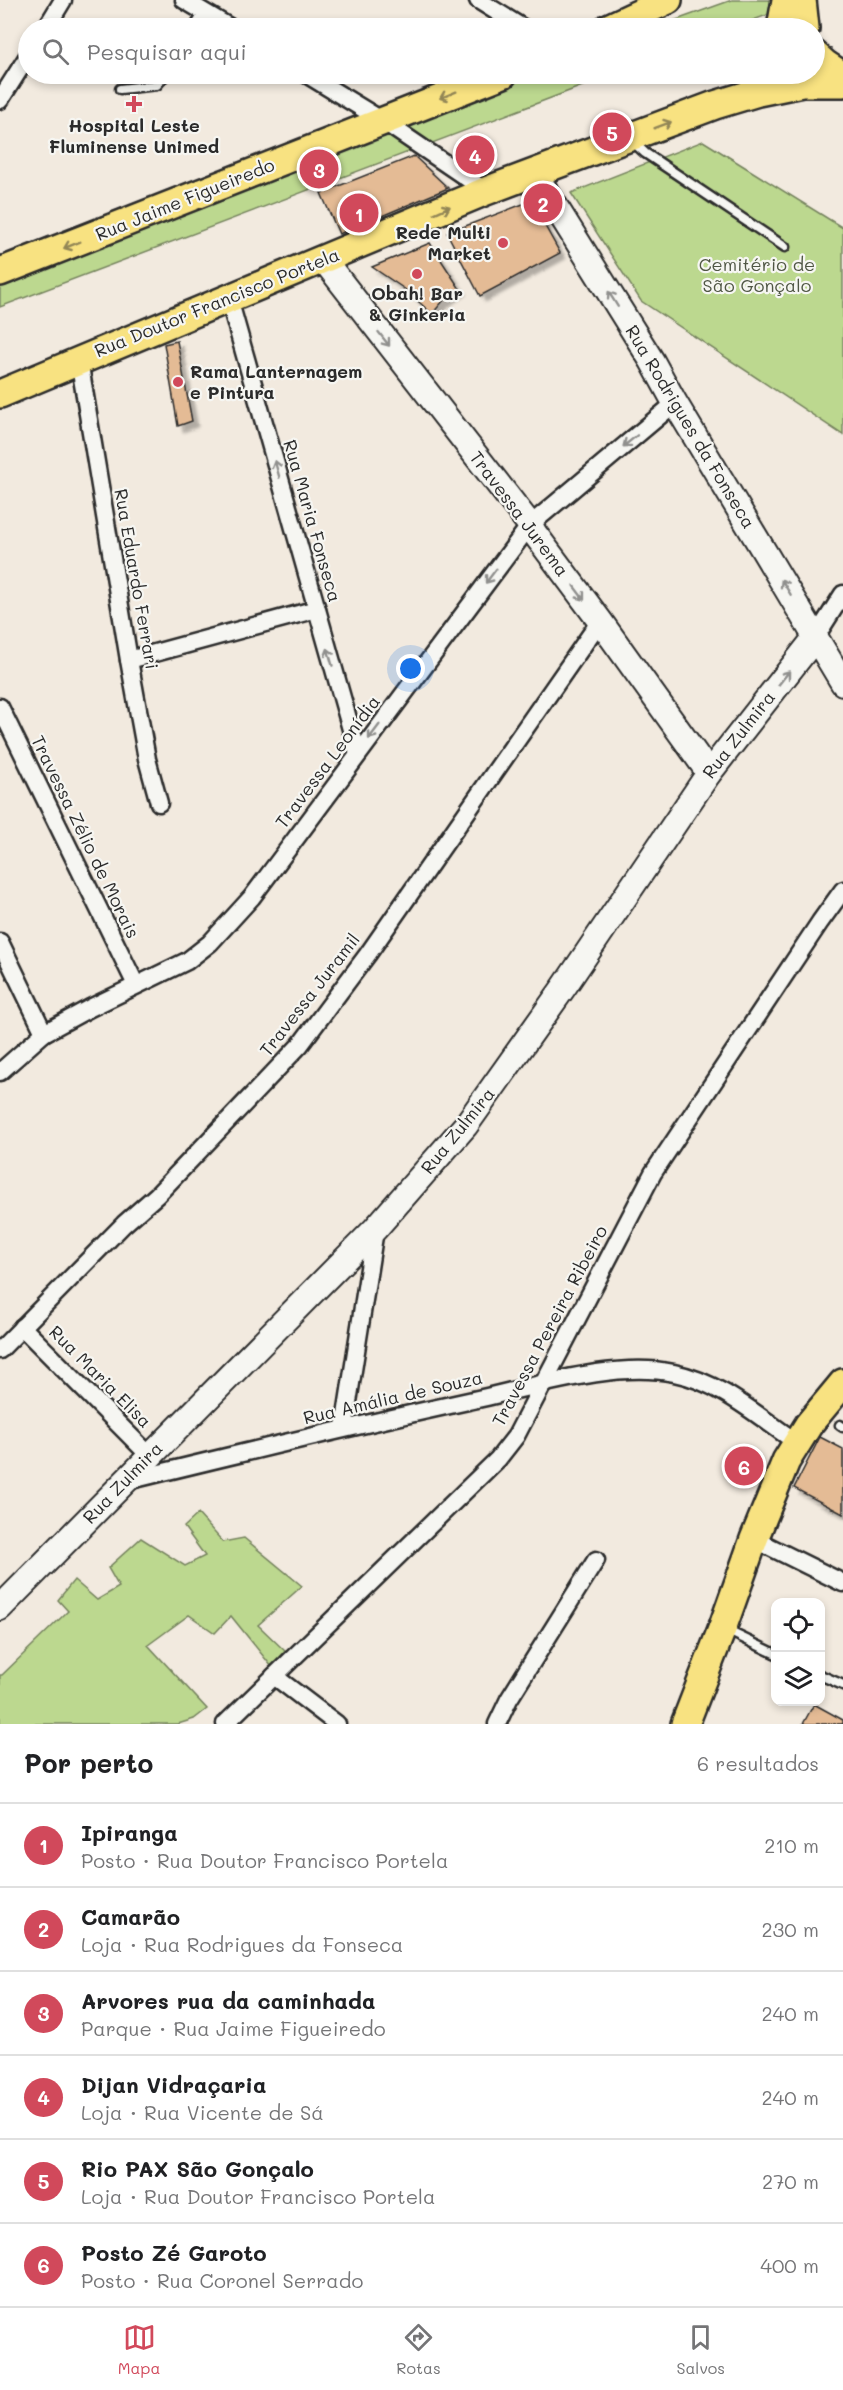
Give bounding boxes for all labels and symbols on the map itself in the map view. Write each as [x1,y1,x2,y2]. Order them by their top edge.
one-way arrow [440,90,458,101]
marker: Hospital Leste Fluminense Unimed [125,95,143,113]
pin: 5 [592,110,632,154]
place label: Hospital Leste Fluminense Unimed [49,113,219,158]
one-way arrow [653,119,672,130]
pin: 4 [456,132,494,178]
pin: 3 [300,146,338,192]
street label: Rua Jaime Figueiredo [92,152,278,246]
pin: 2 [524,180,562,226]
pin: 1 [340,190,378,236]
one-way arrow [432,204,450,216]
place label: Rede Multi Market [395,220,491,265]
marker: Rede Multi Market [496,236,510,250]
one-way arrow [63,240,82,251]
street label: Rua Doutor Francisco Portela [91,242,343,362]
park label: Cemitério de São Gonçalo [699,252,815,297]
marker: Obah! Bar & Ginkeria [410,267,424,281]
place label: Obah! Bar & Ginkeria [368,281,466,326]
one-way arrow [607,291,619,308]
street label: Rua Rodrigues da Fonseca [621,320,761,533]
one-way arrow [378,330,391,346]
place label: Rama Lanternagem e Pintura [190,359,362,404]
marker: Rama Lanternagem e Pintura [171,375,185,389]
one-way arrow [622,434,638,447]
street label: Rua Maria Fonseca [278,437,348,605]
street label: Travessa Jurema [465,446,575,581]
one-way arrow [271,460,282,479]
street label: Rua Eduardo Ferrari [109,487,165,671]
one-way arrow [485,568,498,584]
one-way arrow [779,579,791,596]
one-way arrow [573,585,586,601]
one-way arrow [324,648,335,667]
your location [396,654,425,683]
one-way arrow [777,670,790,686]
street label: Rua Zulmira [696,686,780,783]
street label: Travessa Leonídia [269,690,385,833]
one-way arrow [368,724,381,740]
street label: Travessa Zélio de Morais [26,731,146,942]
street label: Travessa Juramil [254,928,365,1061]
street label: Rua Zulmira [415,1082,500,1179]
street label: Travessa Pereira Ribeiro [486,1221,612,1430]
street label: Rua Maria Elisa [44,1320,157,1433]
street label: Rua Amália de Souza [301,1365,485,1429]
street label: Rua Zulmira [77,1436,167,1528]
pin: 6 [724,1444,764,1488]

